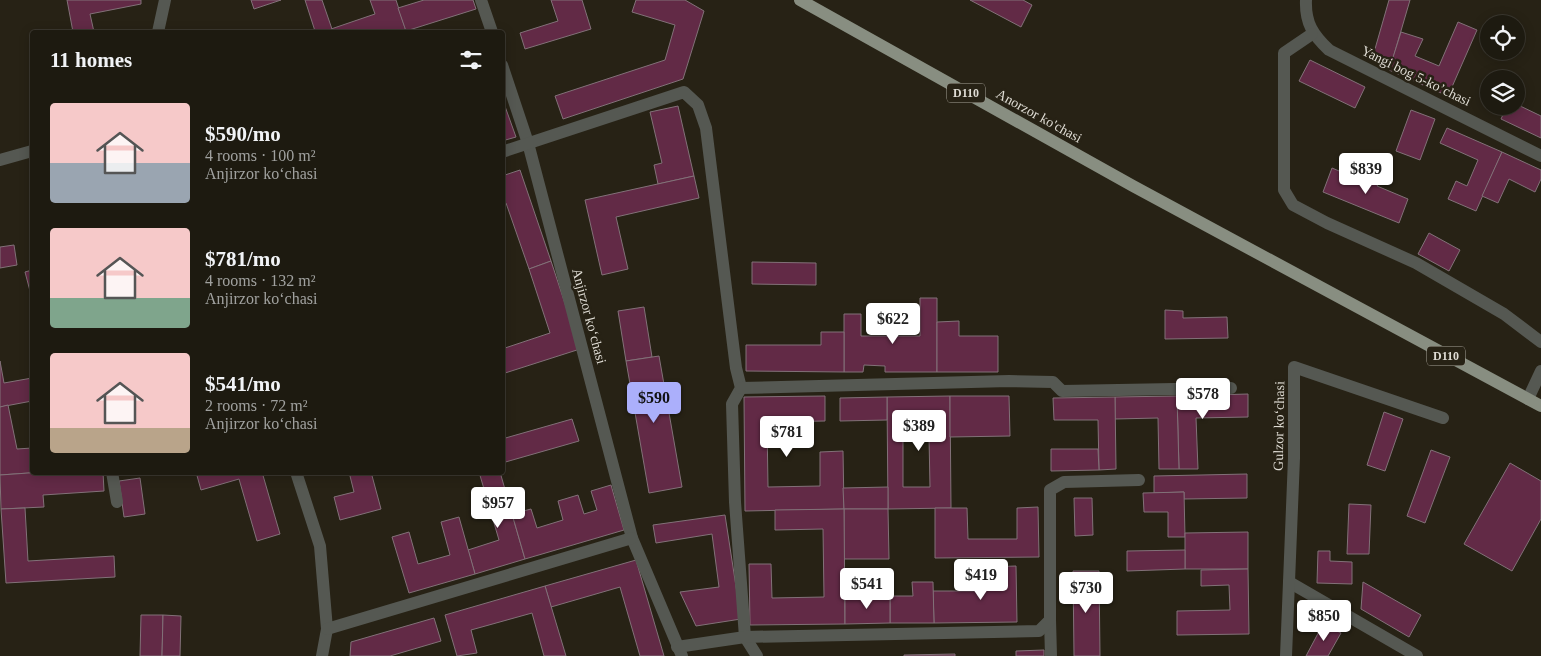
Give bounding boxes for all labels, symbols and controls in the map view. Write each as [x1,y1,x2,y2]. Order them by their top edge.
map controls [1480,15,1525,115]
button: locate [1480,15,1525,60]
street label: Yangi bog 5-koʼchasi [1359,43,1473,109]
icon: filters [457,46,485,74]
text: 11 homes [50,48,132,72]
button: layers [1480,70,1525,115]
road number: D110 [947,84,985,102]
street label: Anorzor ko'chasi [994,86,1084,146]
text: $590/mo [205,122,281,146]
icon: home [90,123,150,183]
text: 4 rooms · 100 m² [205,147,316,164]
pin: $839 [1336,152,1396,195]
text: $839 [1350,160,1382,177]
text: Anjirzor koʻchasi [205,165,317,182]
text: $781/mo [205,247,281,271]
icon: home [90,248,150,308]
street label: Anjirzor koʻchasi [569,267,609,366]
text: 4 rooms · 132 m² [205,272,316,289]
text: Anjirzor koʻchasi [205,290,317,307]
pin: $622 [863,302,923,345]
text: $622 [877,310,909,327]
road number: D110 [1427,346,1465,366]
text: $541/mo [205,372,281,396]
icon: home [90,373,150,433]
pin: $578 [1173,378,1233,420]
street label: Gulzor koʻchasi [1271,381,1287,471]
pin: $590 [624,382,684,424]
text: $578 [1187,385,1219,402]
text: $590 [638,389,670,406]
text: 2 rooms · 72 m² [205,397,308,414]
pin: $389 [889,410,949,452]
text: Anjirzor koʻchasi [205,415,317,432]
pin: $781 [757,416,817,458]
text: $389 [903,417,935,434]
text: $781 [771,423,803,440]
pin: $957 [468,486,528,529]
text: $957 [482,494,514,511]
pin: $419 [951,558,1011,601]
text: $419 [965,566,997,583]
pin: $541 [837,568,897,610]
pin: $730 [1056,572,1116,614]
text: $541 [851,575,883,592]
text: $730 [1070,579,1102,596]
pin: $850 [1294,600,1354,642]
text: $850 [1308,607,1340,624]

